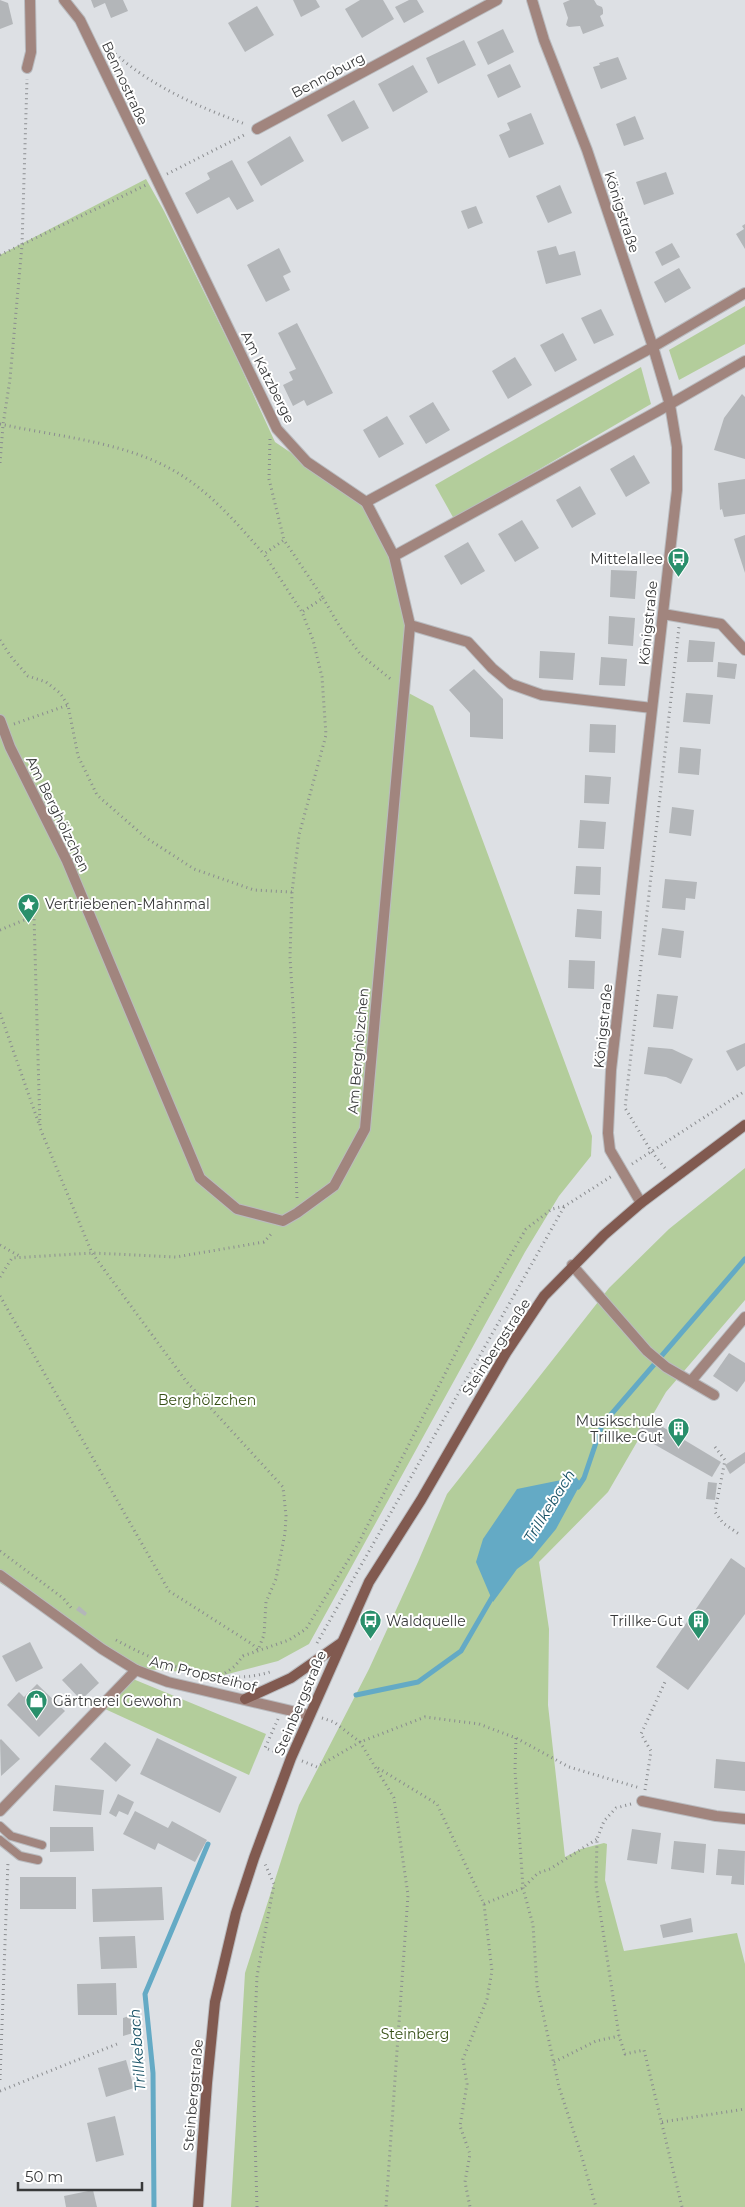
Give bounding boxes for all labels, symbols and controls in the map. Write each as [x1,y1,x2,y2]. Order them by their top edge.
street label: Bennostraße [98,38,152,128]
street label: Bennoburg [288,48,368,102]
street label: Königstraße [600,169,644,255]
street label: Am Katzberge [237,328,299,426]
bus stop icon: Mittelallee [667,547,691,578]
place label: Mittelallee [590,550,663,568]
street label: Königstraße [635,580,661,666]
street label: Am Berghölzchen [22,753,94,875]
place icon: Vertriebenen-Mahnmal [17,892,41,923]
place label: Vertriebenen-Mahnmal [45,895,210,913]
street label: Königstraße [590,983,616,1069]
street label: Am Berghölzchen [344,987,372,1115]
street label: Steinbergstraße [458,1295,534,1399]
park label: Berghölzchen [158,1391,256,1409]
place label: Musikschule Trillke-Gut [576,1412,663,1446]
building icon: Musikschule Trillke-Gut [667,1417,691,1448]
water label: Trillkebach [519,1466,579,1546]
bus stop icon: Waldquelle [358,1609,382,1640]
building icon: Trillke-Gut [687,1609,711,1640]
place label: Waldquelle [386,1612,466,1630]
place label: Trillke-Gut [610,1612,683,1630]
street label: Steinbergstraße [270,1648,330,1758]
street label: Am Propsteihof [148,1652,259,1696]
shop icon: Gärtnerei Gewohn [25,1689,49,1720]
place label: Gärtnerei Gewohn [53,1692,182,1710]
water label: Trillkebach [125,2008,149,2092]
park label: Steinberg [381,2025,449,2043]
street label: Steinbergstraße [179,2038,207,2152]
scale bar [18,2160,141,2192]
text: 50 m [25,2167,63,2186]

